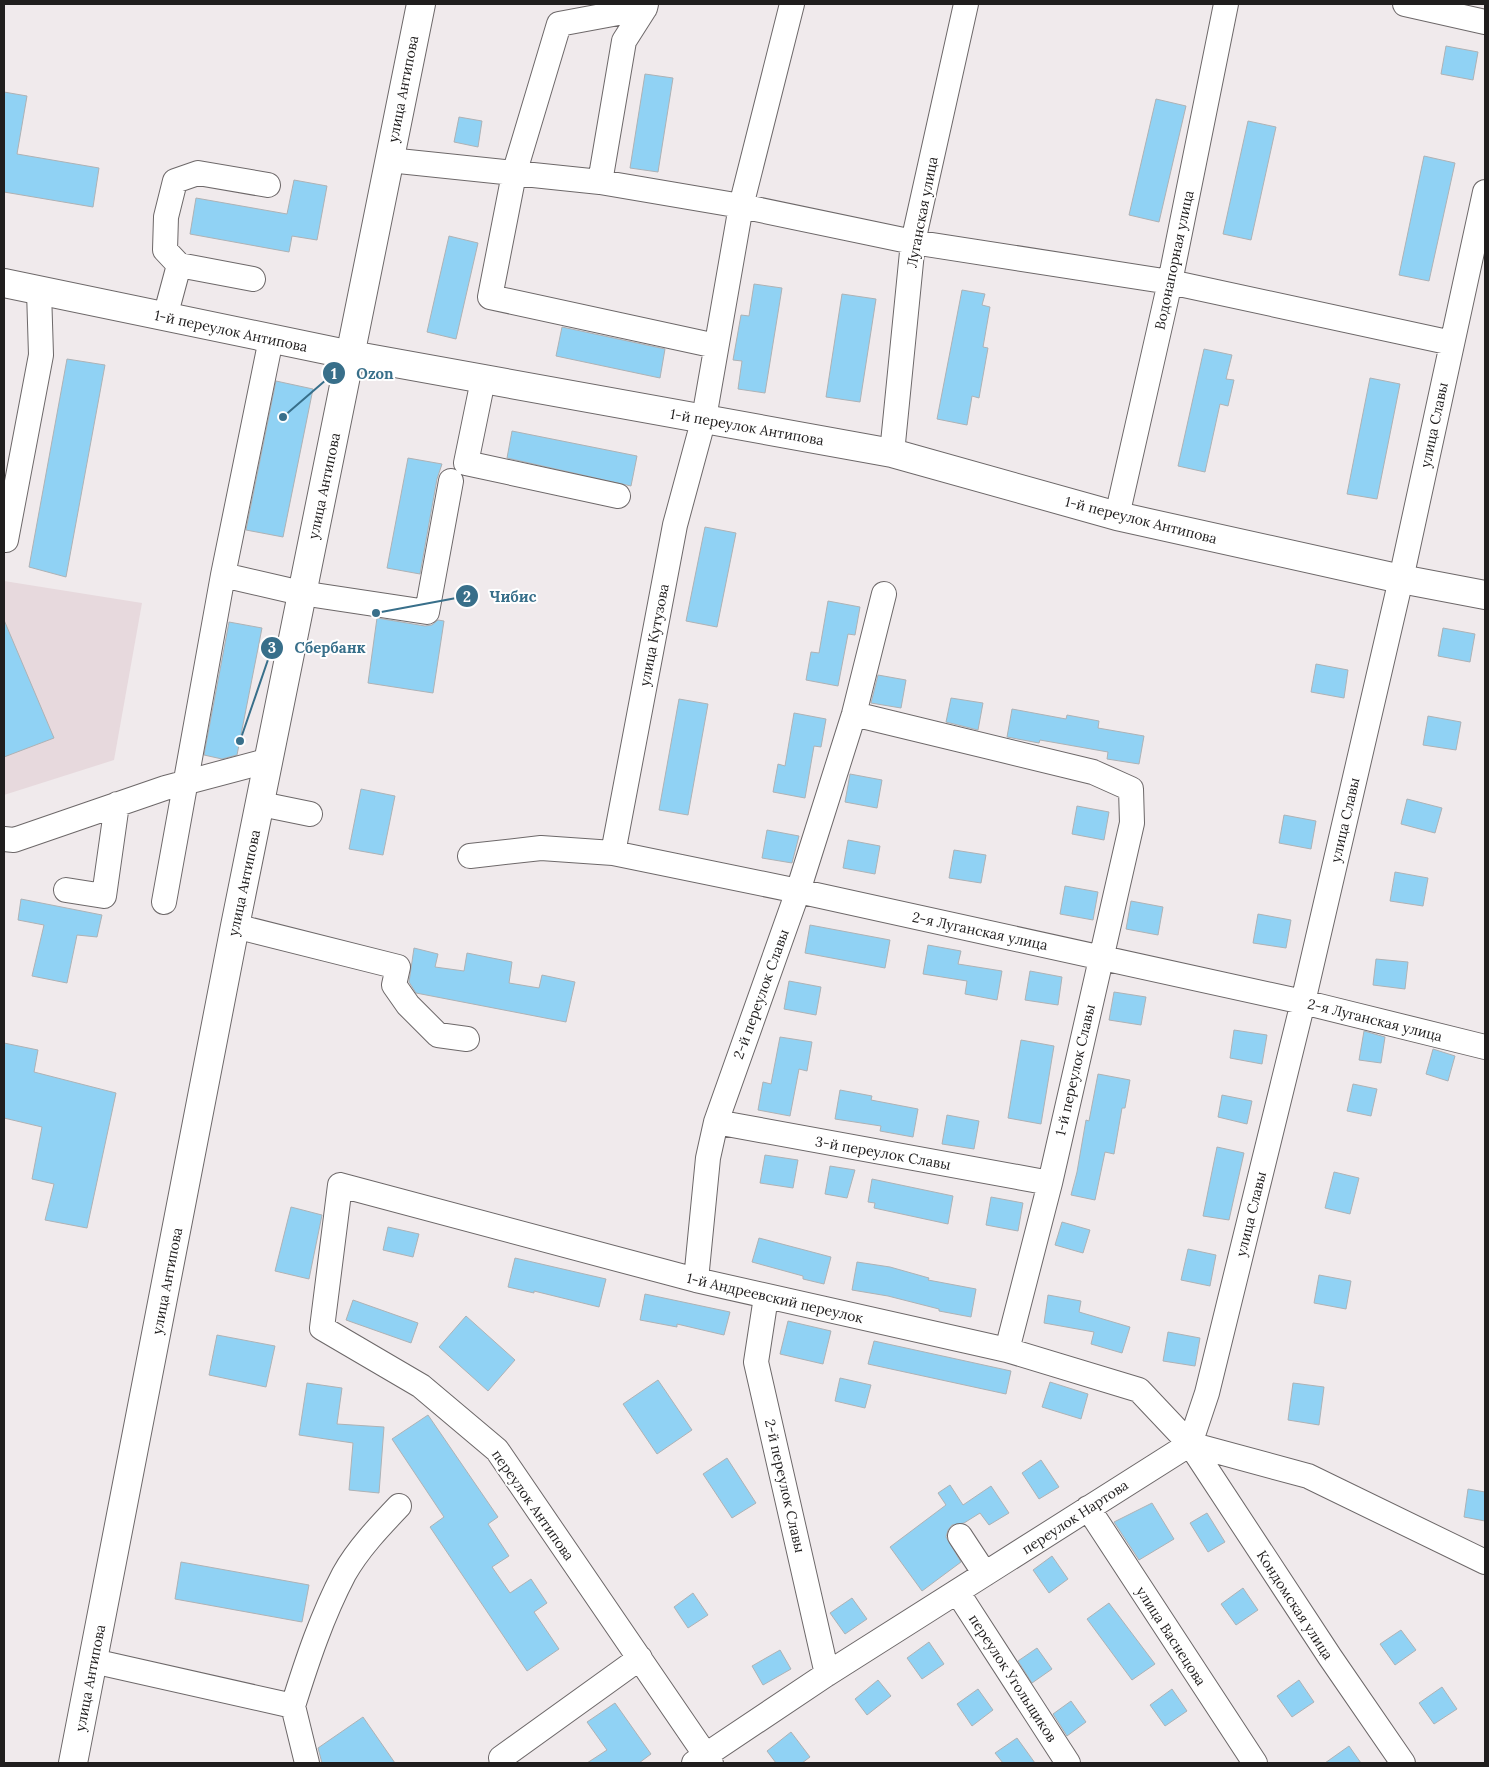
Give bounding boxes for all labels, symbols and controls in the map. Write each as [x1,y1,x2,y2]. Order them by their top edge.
street label: улица Антипова [384,34,422,144]
street label: Луганская улица [902,155,942,269]
street label: Водонапорная улица [1150,189,1198,331]
street label: 1-й переулок Антипова [153,306,309,356]
callout: Ozon [321,358,404,388]
text: 1 [331,364,337,383]
text: Ozon [356,364,394,383]
street label: улица Славы [1416,381,1452,469]
street label: 1-й переулок Антипова [669,405,825,449]
street label: улица Антипова [304,431,344,541]
street label: 1-й переулок Антипова [1063,492,1219,548]
callout: Чибис [455,581,547,611]
street label: улица Кутузова [635,582,673,688]
text: 2 [463,587,471,606]
text: Чибис [490,587,537,606]
callout: Сбербанк [259,633,375,663]
text: 3 [268,638,276,657]
text: Сбербанк [294,638,366,657]
street label: улица Славы [1326,776,1364,864]
street label: улица Антипова [224,828,264,938]
street label: 2-я Луганская улица [911,908,1049,954]
street label: 2-й переулок Славы [729,927,793,1061]
street label: 2-я Луганская улица [1306,995,1444,1045]
street label: 1-й переулок Славы [1051,1003,1099,1137]
street label: 3-й переулок Славы [814,1132,952,1174]
street label: улица Славы [1232,1170,1270,1258]
street label: улица Антипова [148,1226,186,1336]
street label: 1-й Андреевский переулок [685,1269,865,1327]
street label: 2-й переулок Славы [761,1417,809,1555]
street label: переулок Антипова [488,1446,578,1564]
street label: переулок Нартова [1018,1476,1132,1558]
street label: Кондомская улица [1253,1547,1337,1663]
street label: улица Васнецова [1132,1583,1210,1689]
street label: переулок Угольщиков [965,1611,1061,1745]
street label: улица Антипова [71,1623,109,1733]

